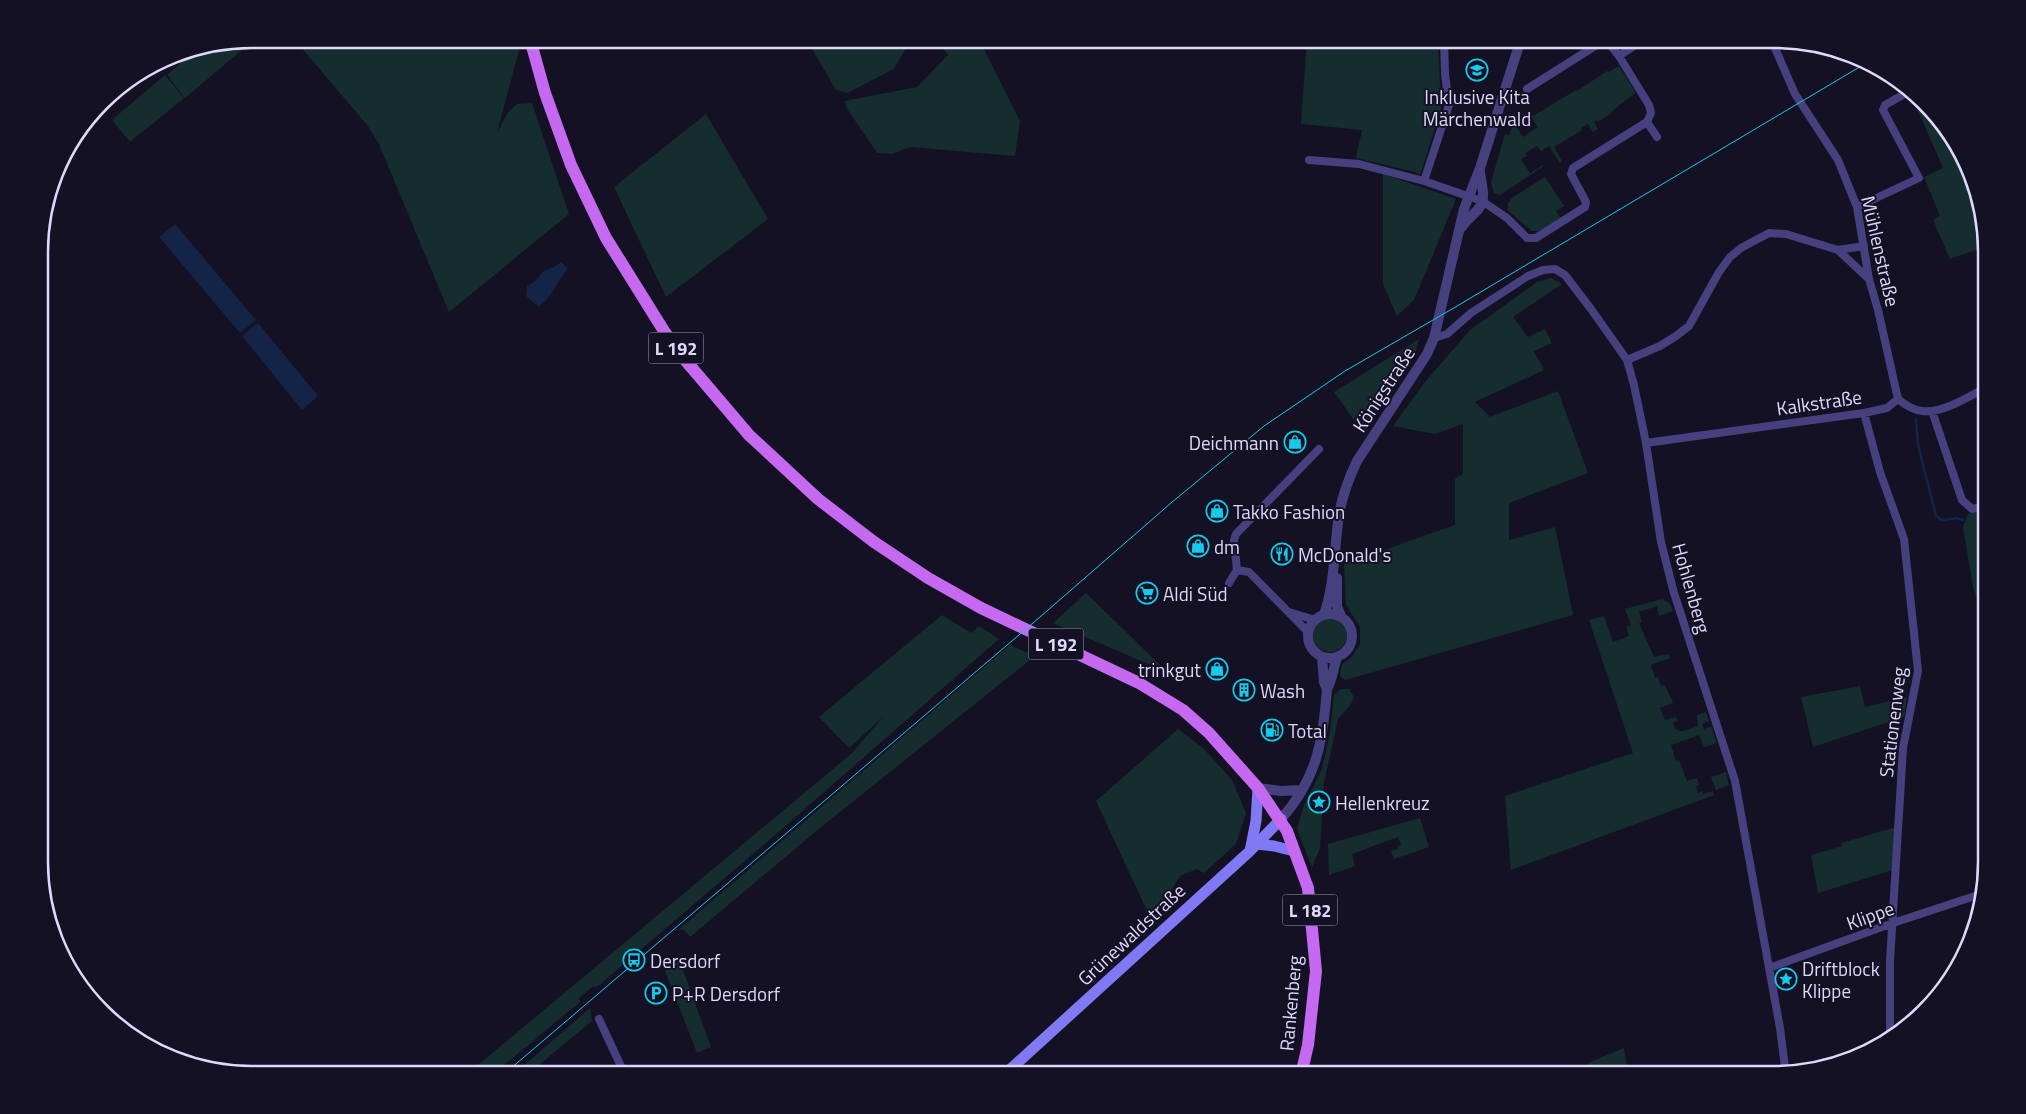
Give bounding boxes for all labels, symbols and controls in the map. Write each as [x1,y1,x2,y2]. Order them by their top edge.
school or university icon: Inklusive Kita Märchenwald [1465,58,1489,82]
place label: Inklusive Kita Märchenwald [1423,82,1531,133]
street label: Mühlenstraße [1854,193,1908,309]
road number: L 192 [648,332,704,363]
street label: Königstraße [1344,341,1422,437]
street label: Kalkstraße [1774,382,1864,422]
place label: Deichmann [1189,428,1279,457]
shop icon: Deichmann [1283,430,1307,454]
place label: Takko Fashion [1233,497,1345,526]
shop icon: Takko Fashion [1205,499,1229,523]
place label: dm [1214,532,1240,561]
shop icon: dm [1186,534,1210,558]
street label: Hohlenberg [1665,539,1719,637]
place label: McDonald's [1298,540,1391,569]
restaurant icon: McDonald's [1270,542,1294,566]
place label: Aldi Süd [1163,579,1228,608]
supermarket icon: Aldi Süd [1135,581,1159,605]
road number: L 192 [1028,629,1084,660]
place label: trinkgut [1138,655,1201,684]
shop icon: trinkgut [1205,657,1229,681]
street label: Stationenweg [1871,665,1913,779]
place label: Wash [1260,676,1305,705]
building icon: Wash [1232,678,1256,702]
place label: Total [1288,716,1327,745]
fuel station icon: Total [1260,718,1284,742]
place label: Hellenkreuz [1335,788,1430,817]
place icon: Hellenkreuz [1307,790,1331,814]
street label: Grünewaldstraße [1070,876,1192,992]
street label: Klippe [1842,893,1898,937]
road number: L 182 [1282,894,1338,926]
place label: Dersdorf [650,946,721,975]
bus stop icon: Dersdorf [622,948,646,972]
street label: Rankenberg [1271,954,1309,1052]
place label: Driftblock Klippe [1802,954,1880,1005]
place icon: Driftblock Klippe [1774,967,1798,991]
place label: P+R Dersdorf [672,979,781,1008]
parking icon: P+R Dersdorf [644,981,668,1005]

